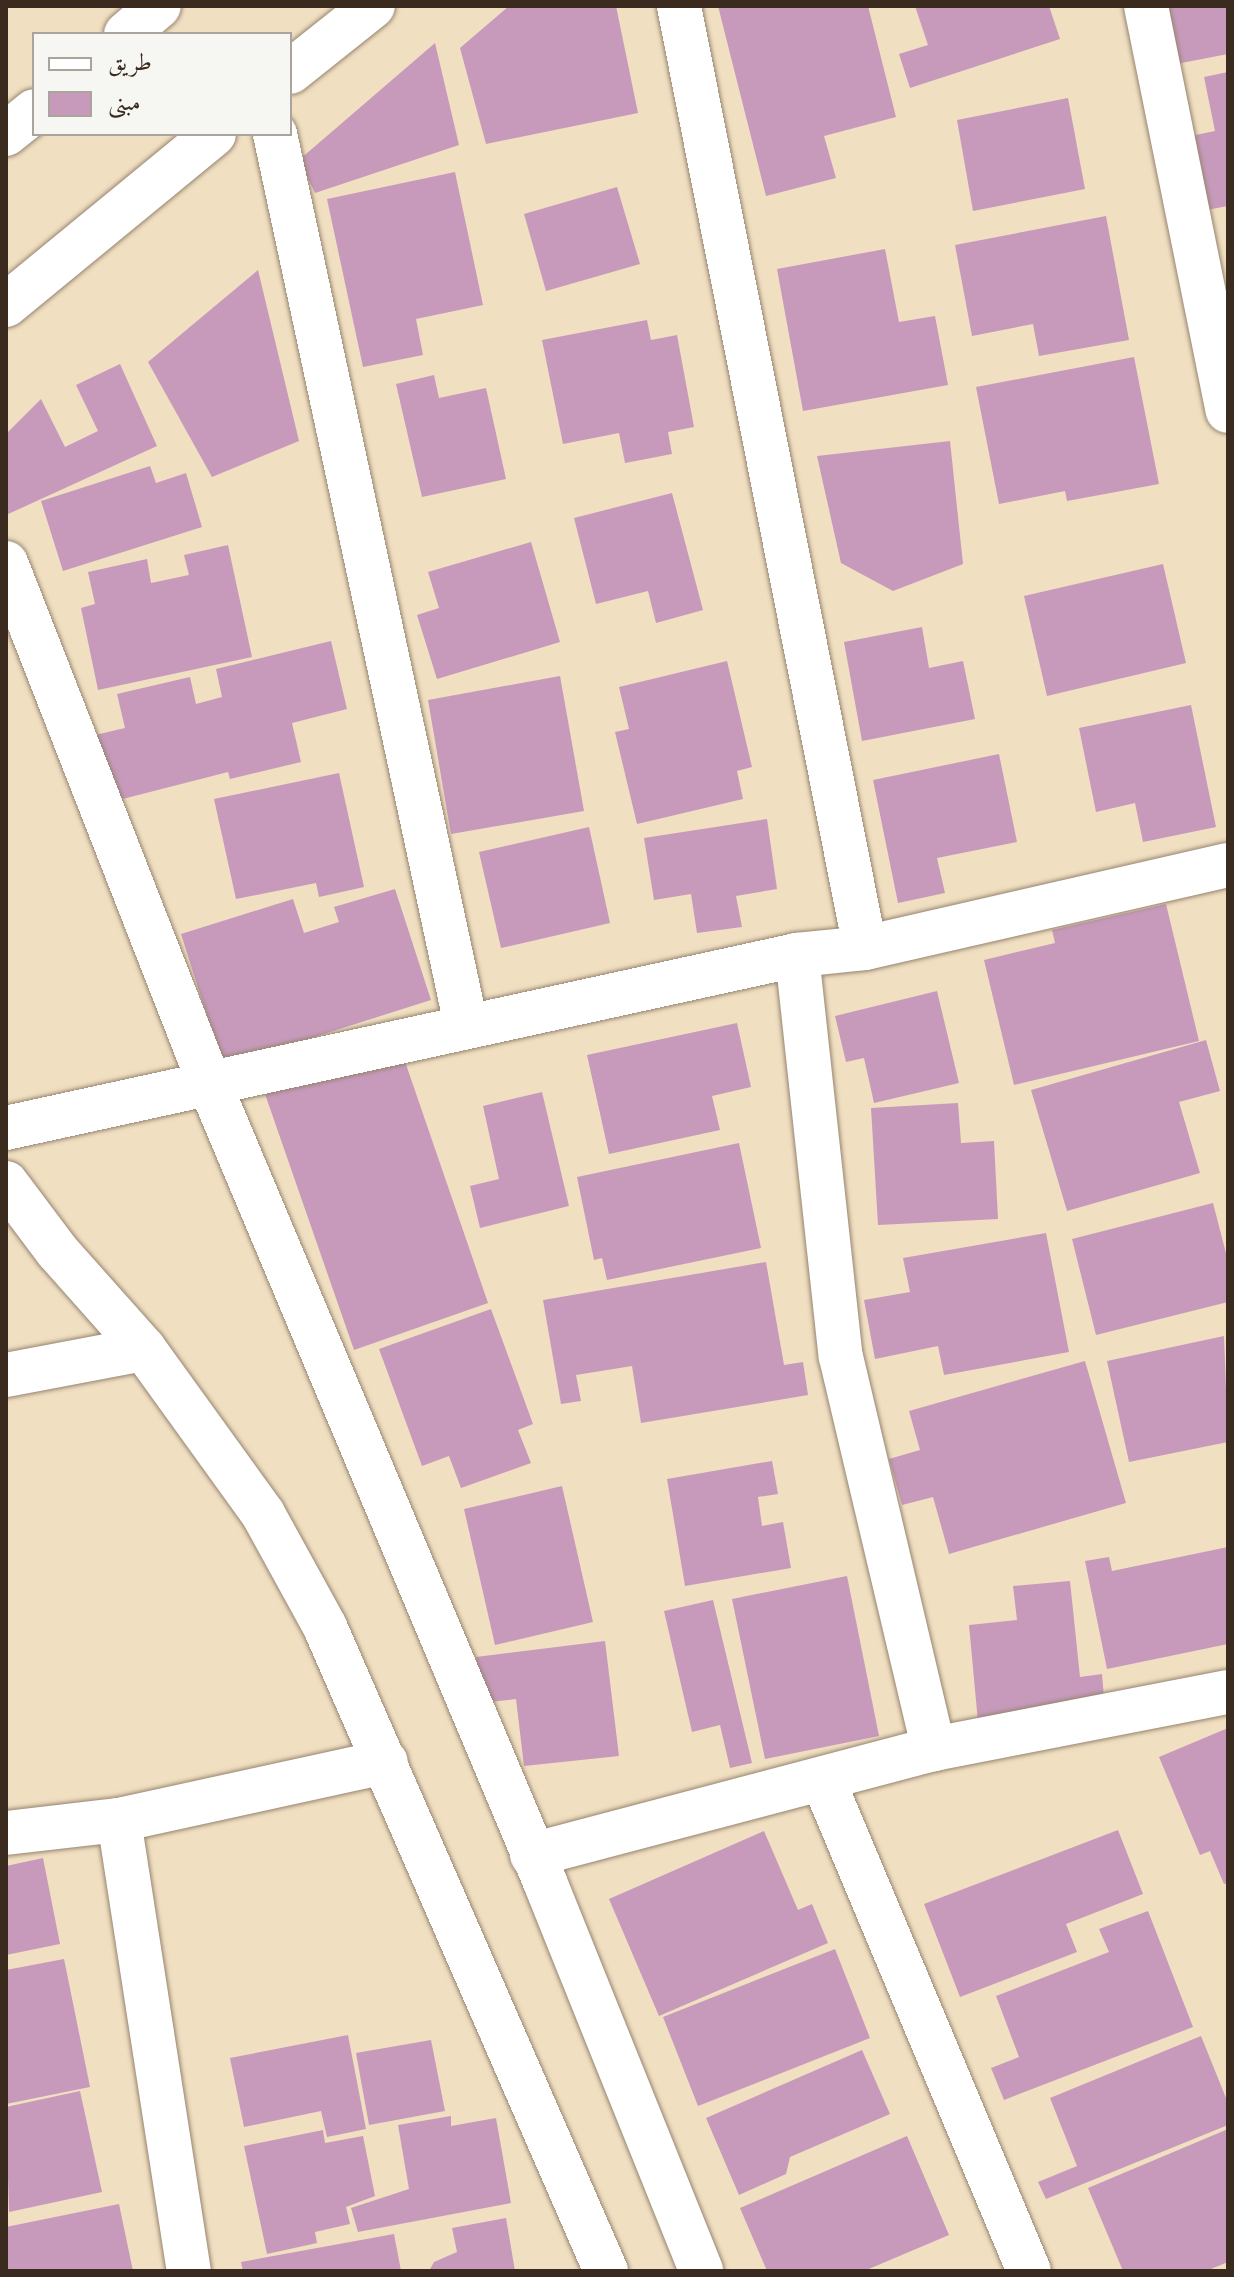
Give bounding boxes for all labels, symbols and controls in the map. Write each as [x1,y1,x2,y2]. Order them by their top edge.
legend [32,32,292,136]
text: طريق [108,47,152,81]
text: مبنى [108,87,141,121]

